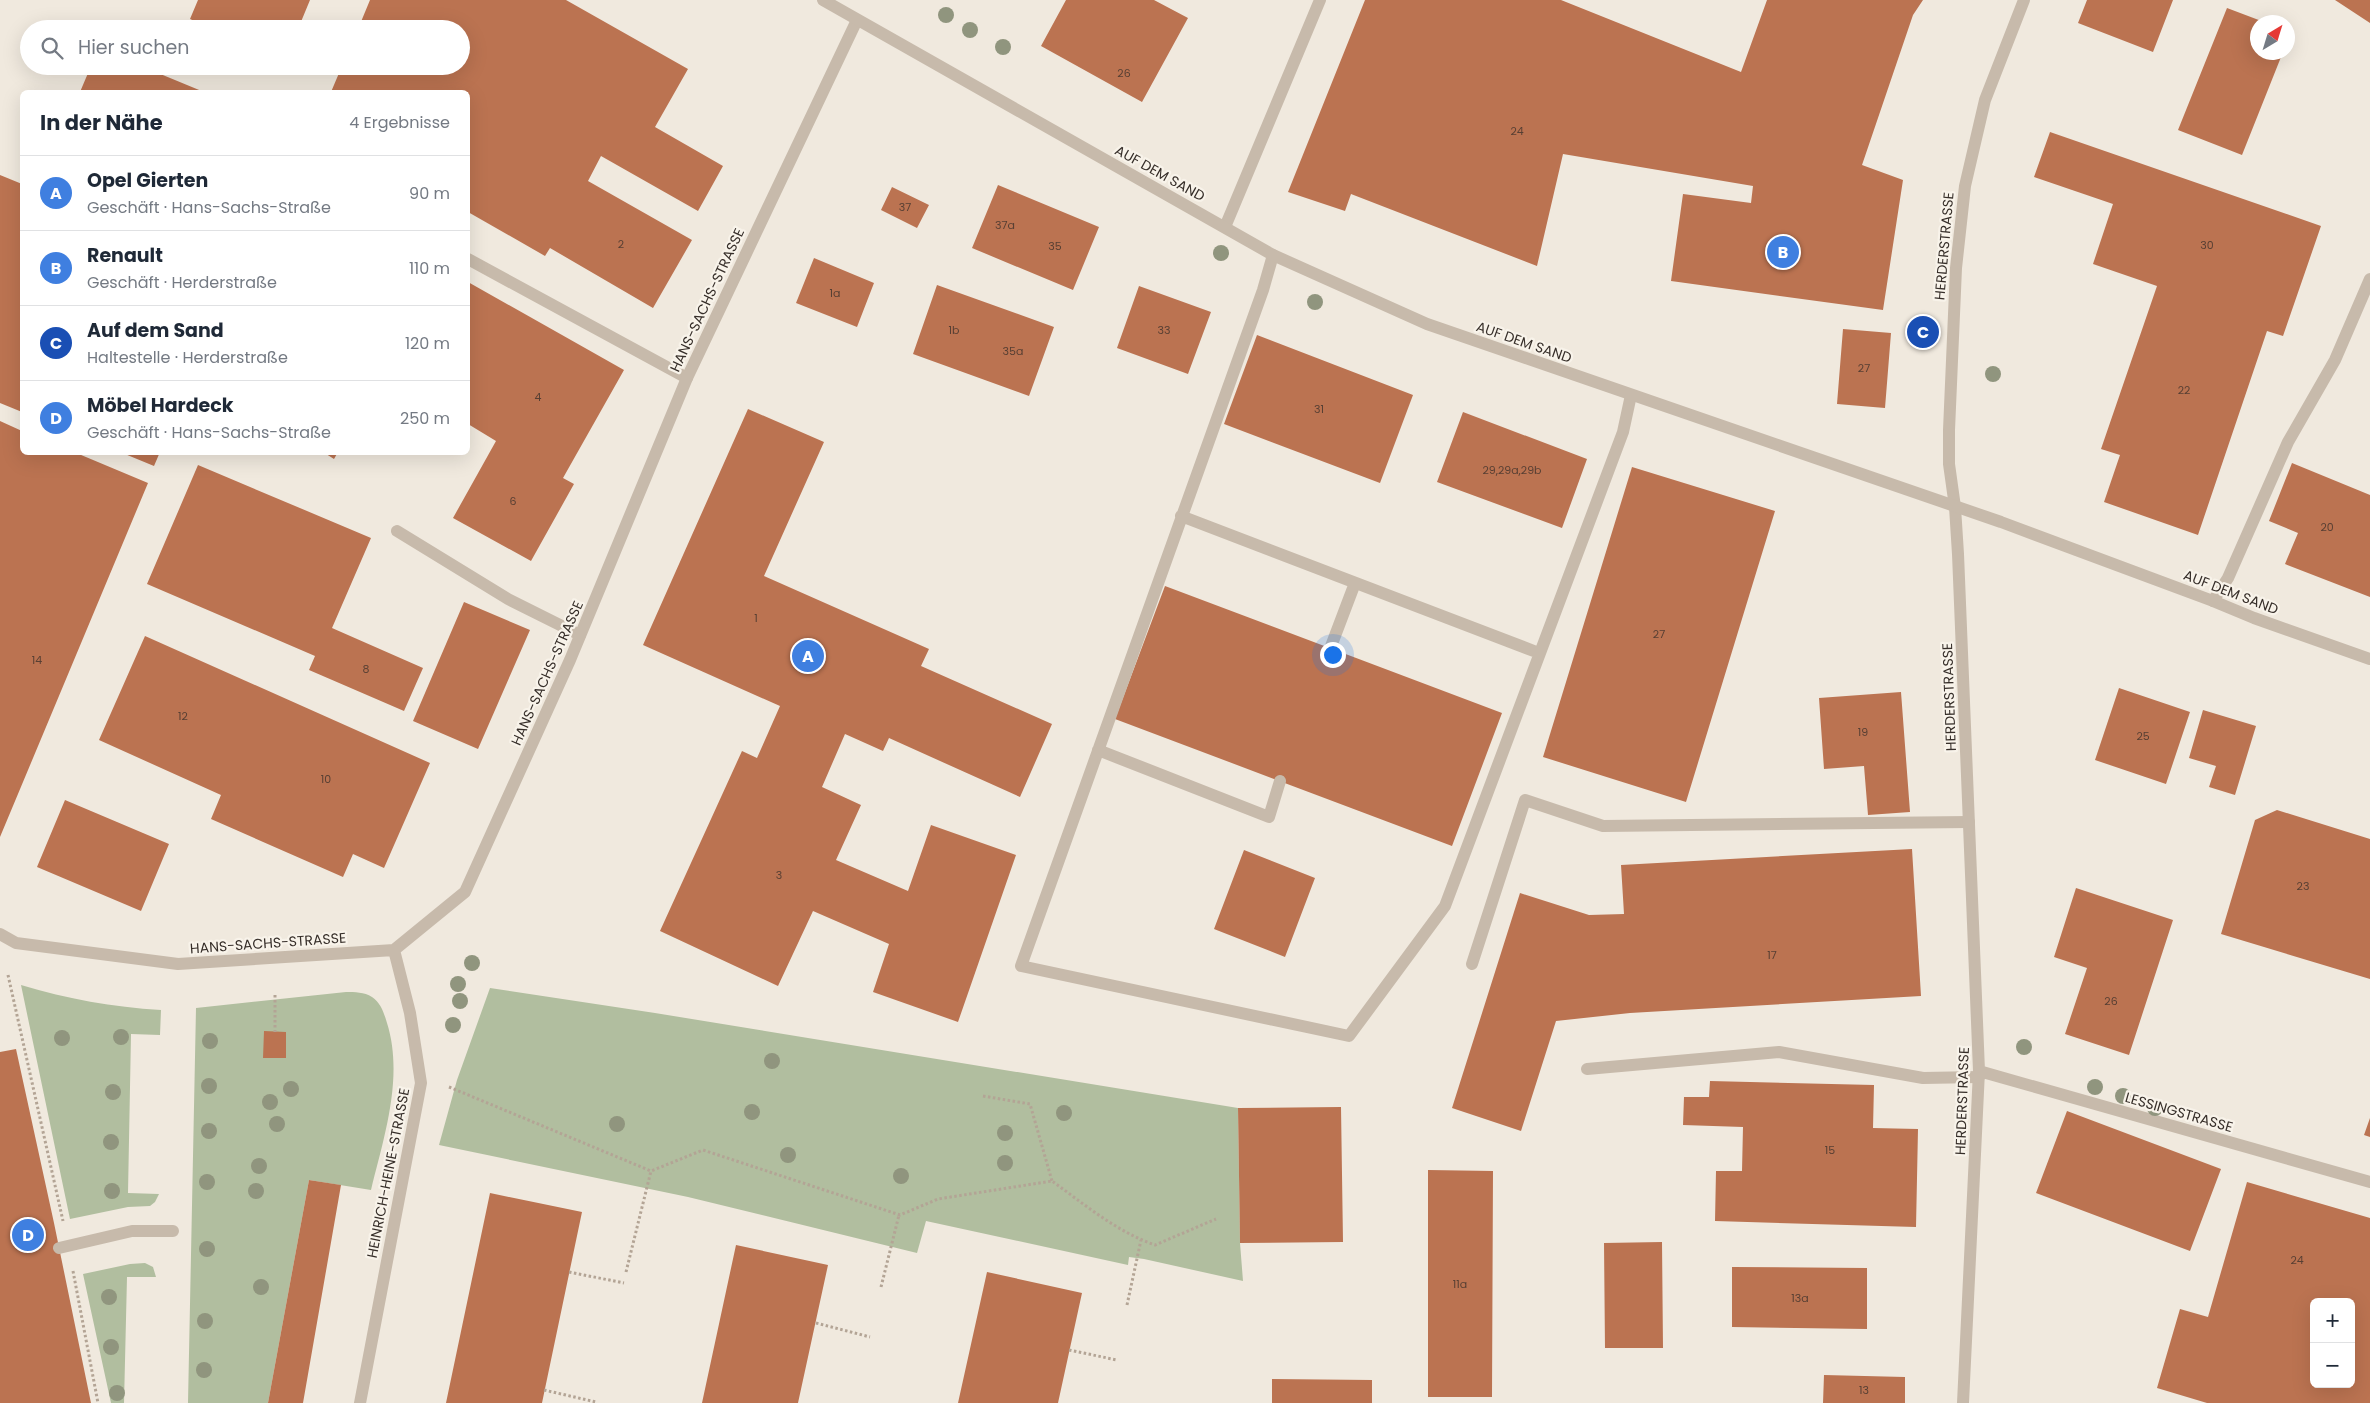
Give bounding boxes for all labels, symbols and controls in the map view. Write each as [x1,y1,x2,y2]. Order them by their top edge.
north arrow [2250,15,2295,60]
search box [20,20,470,75]
icon: search [38,34,66,62]
text: Hier suchen [78,34,189,61]
house number: 26 [1117,65,1131,81]
text: In der Nähe [40,108,163,137]
text: 4 Ergebnisse [349,111,450,134]
house number: 24 [1510,123,1524,139]
street label: AUF DEM SAND [1111,140,1209,206]
text: Opel Gierten [87,167,208,194]
text: A [50,182,62,205]
text: 90 m [409,182,450,205]
street label: HERDERSTRASSE [1929,191,1959,301]
text: Geschäft · Hans-Sachs-Straße [87,196,331,219]
house number: 37 [899,199,911,215]
house number: 37a [995,217,1015,233]
street label: HANS-SACHS-STRASSE [665,225,749,375]
pin: B [1767,233,1799,271]
house number: 2 [618,236,624,252]
house number: 30 [2200,237,2214,253]
house number: 35 [1048,238,1062,254]
text: Renault [87,242,163,269]
text: B [51,257,61,280]
text: 110 m [409,257,450,280]
text: Geschäft · Herderstraße [87,271,277,294]
house number: 1a [830,285,840,301]
pin: C [1907,313,1939,351]
street label: AUF DEM SAND [1473,316,1575,368]
text: Auf dem Sand [87,317,224,344]
house number: 1b [949,322,959,338]
house number: 33 [1158,322,1170,338]
text: C [50,332,62,355]
text: 120 m [405,332,450,355]
house number: 35a [1003,343,1023,359]
text: Haltestelle · Herderstraße [87,346,288,369]
house number: 27 [1858,360,1870,376]
house number: 22 [2178,382,2190,398]
house number: 4 [535,389,542,405]
text: Möbel Hardeck [87,392,234,419]
house number: 31 [1314,401,1324,417]
text: D [50,407,62,430]
text: 250 m [400,407,450,430]
text: Geschäft · Hans-Sachs-Straße [87,421,331,444]
house number: 29,29a,29b [1483,462,1542,478]
house number: 6 [510,493,517,509]
house number: 20 [2320,519,2334,535]
street label: AUF DEM SAND [2181,565,2281,619]
street label: HANS-SACHS-STRASSE [506,598,588,748]
house number: 1 [754,610,758,626]
house number: 27 [1653,626,1665,642]
pin: A [792,637,824,675]
your location [1320,642,1346,668]
street label: HERDERSTRASSE [1937,643,1961,751]
house number: 14 [32,652,42,668]
house number: 8 [363,661,370,677]
house number: 12 [178,708,188,724]
house number: 19 [1858,724,1868,740]
house number: 25 [2136,728,2150,744]
house number: 10 [321,771,331,787]
house number: 3 [776,867,782,883]
house number: 23 [2297,878,2309,894]
street label: HANS-SACHS-STRASSE [189,928,347,958]
house number: 17 [1767,947,1777,963]
house number: 26 [2104,993,2118,1009]
street label: HERDERSTRASSE [1950,1047,1974,1155]
street label: HEINRICH-HEINE-STRASSE [362,1086,414,1260]
street label: LESSINGSTRASSE [2123,1087,2235,1137]
house number: 15 [1825,1142,1835,1158]
pin: D [12,1216,44,1254]
house number: 24 [2290,1252,2304,1268]
house number: 11a [1453,1276,1467,1292]
house number: 13a [1791,1290,1809,1306]
map controls [2310,1298,2355,1388]
button: + [2310,1298,2355,1343]
button: − [2310,1343,2355,1388]
house number: 13 [1859,1382,1869,1398]

